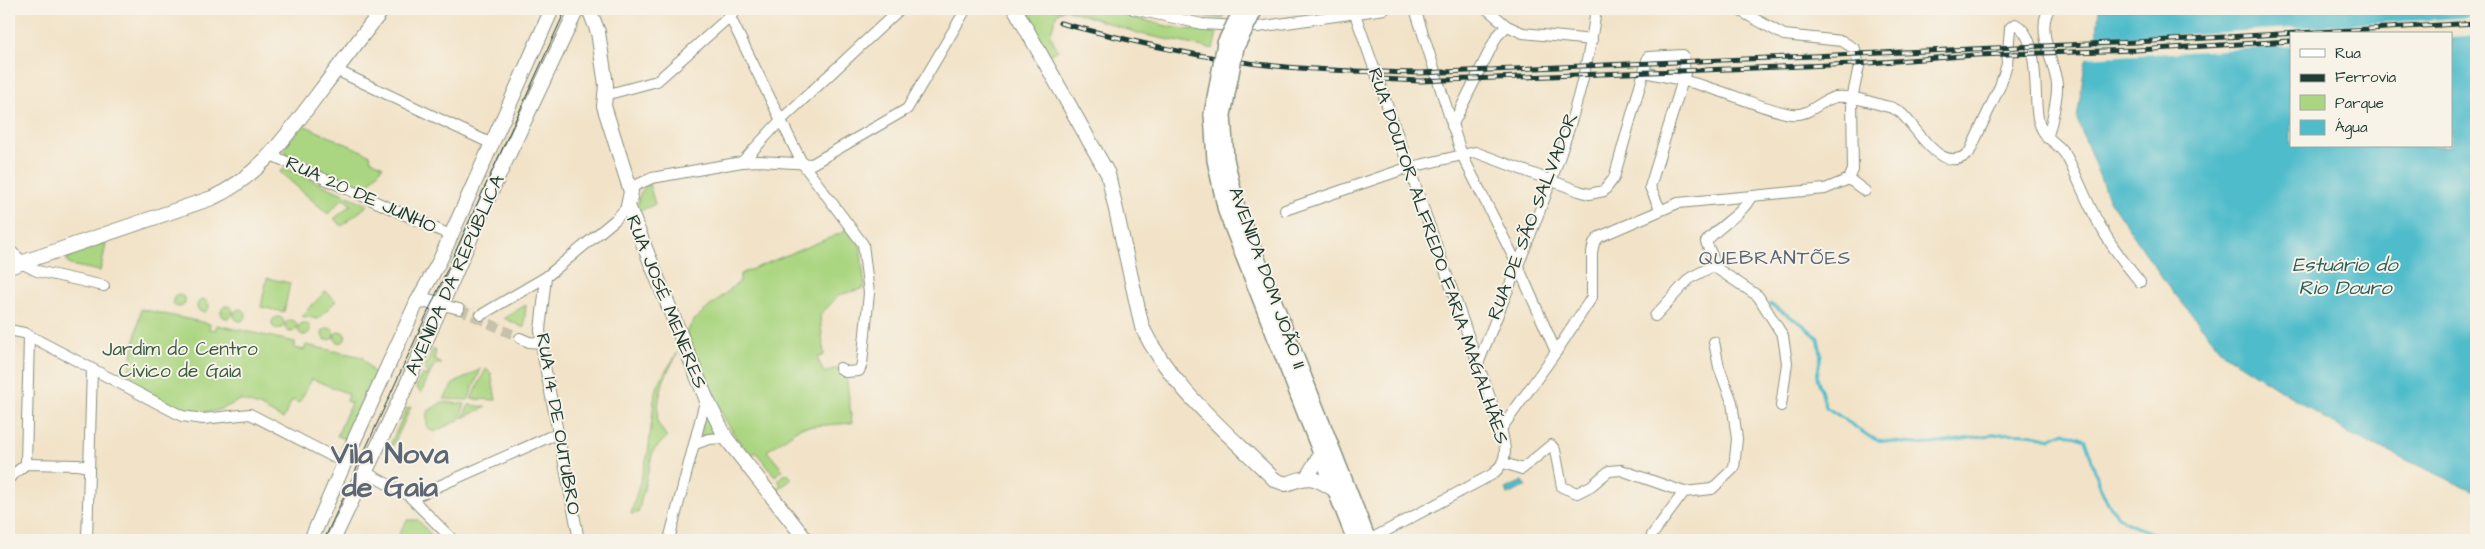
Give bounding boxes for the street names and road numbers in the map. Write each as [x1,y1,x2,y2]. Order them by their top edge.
street label: RUA DOUTOR ALFREDO FARIA MAGALHÃES [1361,64,1515,448]
street label: RUA DE SÃO SALVADOR [1481,108,1585,324]
street label: RUA 20 DE JUNHO [281,150,441,240]
street label: AVENIDA DA REPÚBLICA [399,170,511,380]
street label: AVENIDA DOM JOÃO II [1222,183,1312,373]
street label: RUA JOSÉ MENERES [619,211,713,393]
street label: RUA 14 DE OUTUBRO [529,331,587,517]

